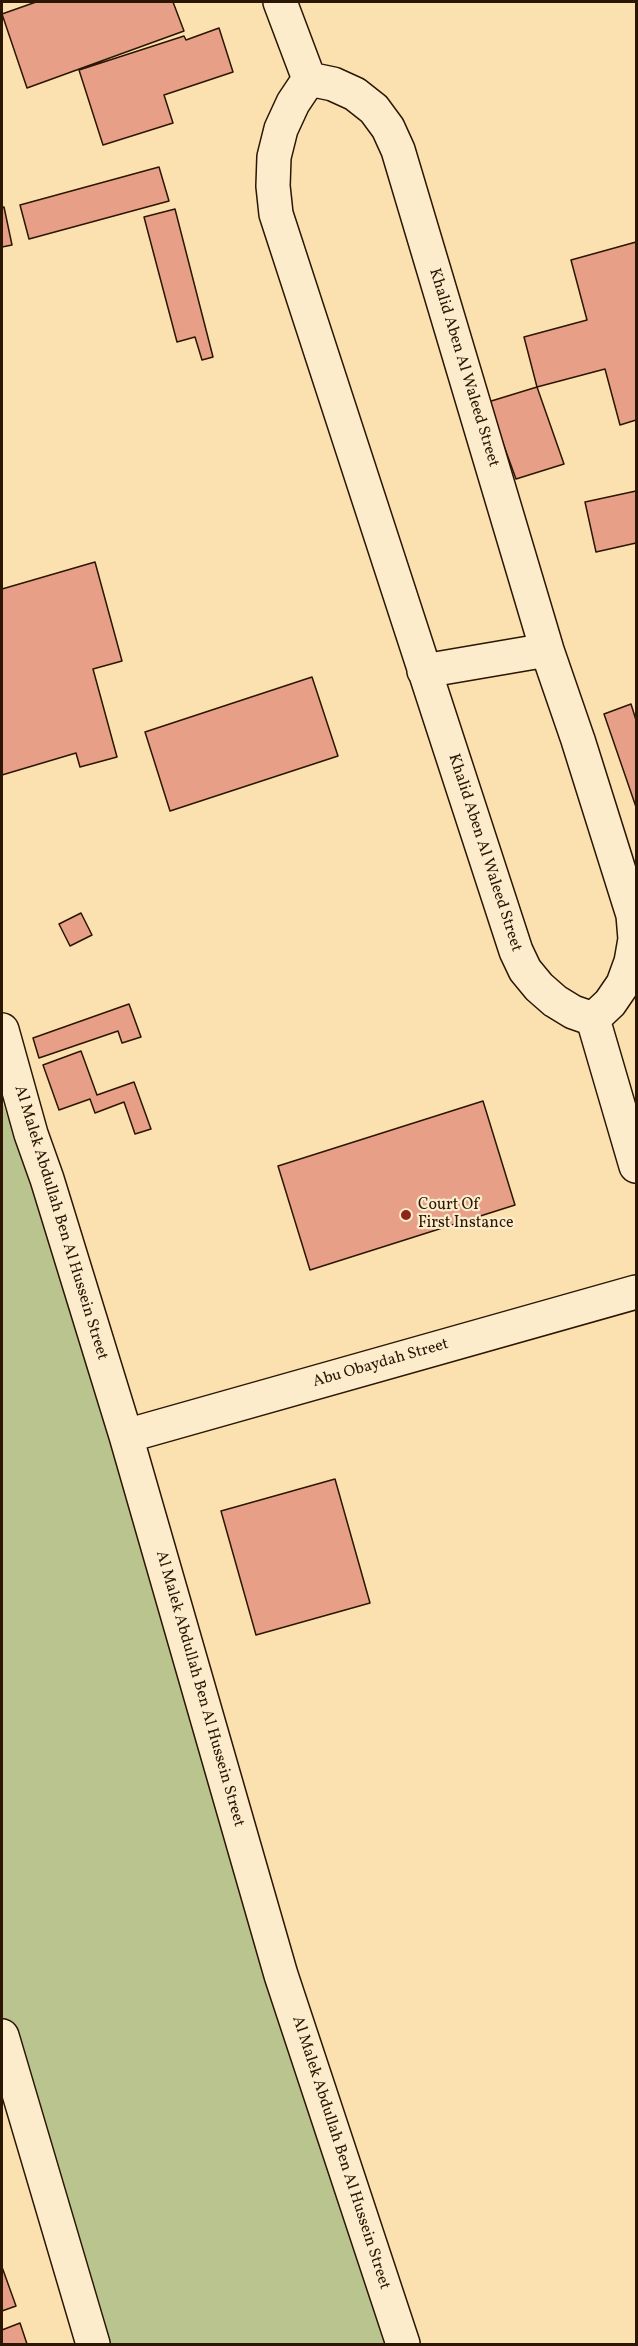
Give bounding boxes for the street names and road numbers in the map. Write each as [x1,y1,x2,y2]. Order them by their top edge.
street label: Khalid Aben Al Waleed Street [424,266,502,470]
street label: Khalid Aben Al Waleed Street [443,752,525,954]
street label: Al Malek Abdullah Ben Al Hussein Street [9,1083,111,1363]
street label: Abu Obaydah Street [311,1335,451,1393]
street label: Al Malek Abdullah Ben Al Hussein Street [150,1549,248,1829]
street label: Al Malek Abdullah Ben Al Hussein Street [287,2014,393,2292]

